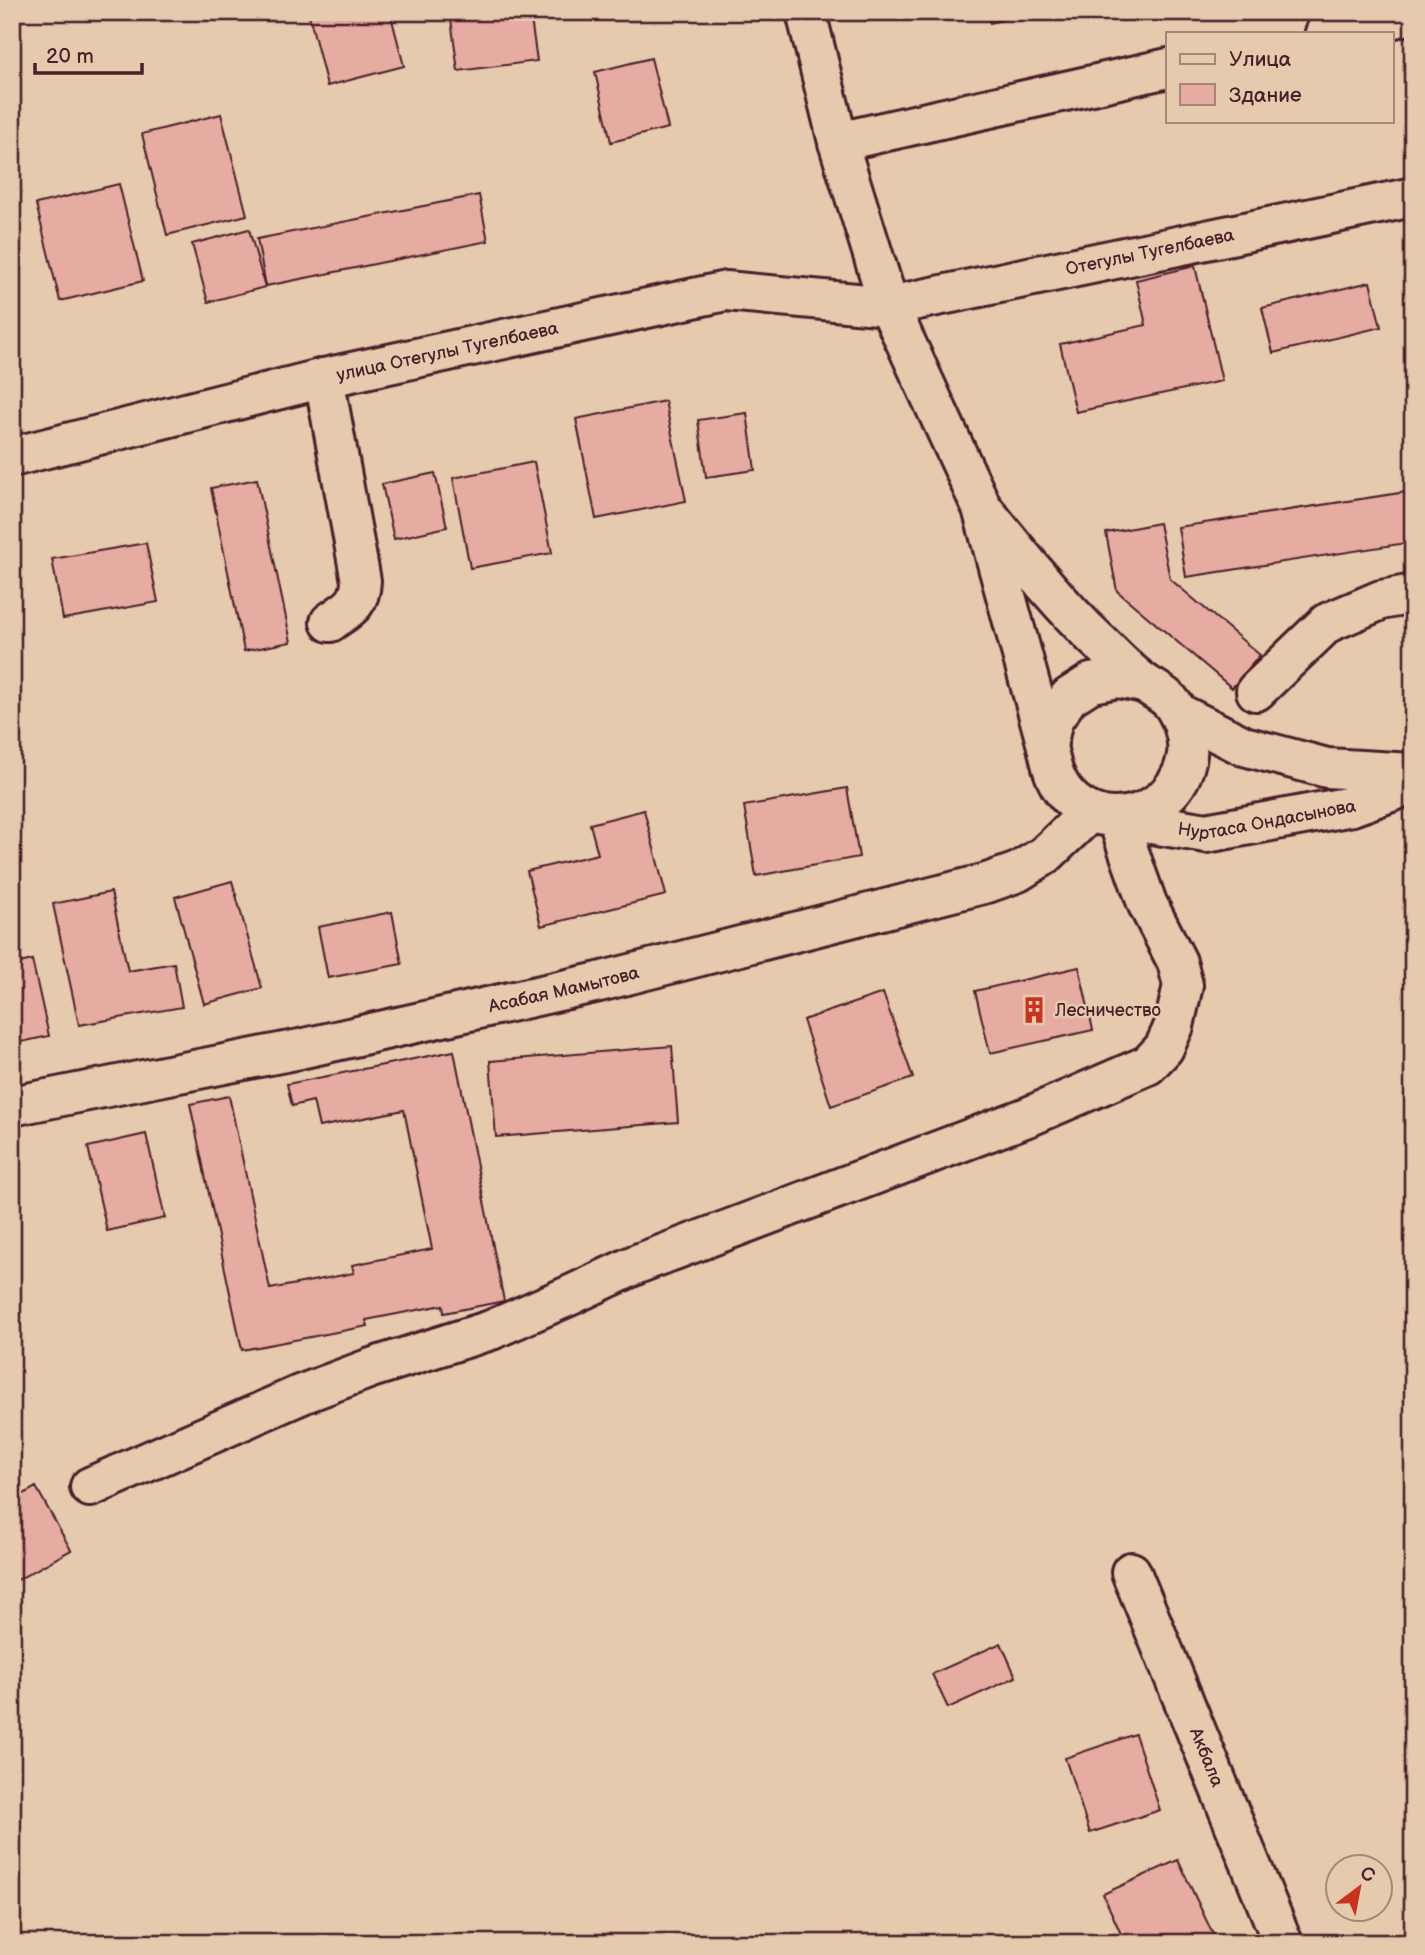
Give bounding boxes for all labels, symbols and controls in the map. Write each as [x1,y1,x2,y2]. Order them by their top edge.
scale bar [35,32,142,76]
legend [1166,32,1394,122]
text: 20 m [46,44,94,69]
text: Улица [1229,47,1292,72]
text: Здание [1229,83,1302,108]
street label: Отегулы Тугелбаева [1064,224,1236,279]
street label: улица Отегулы Тугелбаева [335,317,560,386]
street label: Нуртаса Ондасынова [1176,795,1358,844]
street label: Асабая Мамытова [486,962,642,1017]
building icon: Лесничество [1019,995,1049,1025]
place label: Лесничество [1054,1000,1161,1021]
street label: Акбала [1185,1724,1228,1790]
north arrow [1324,1854,1394,1924]
text: С [1356,1862,1379,1888]

